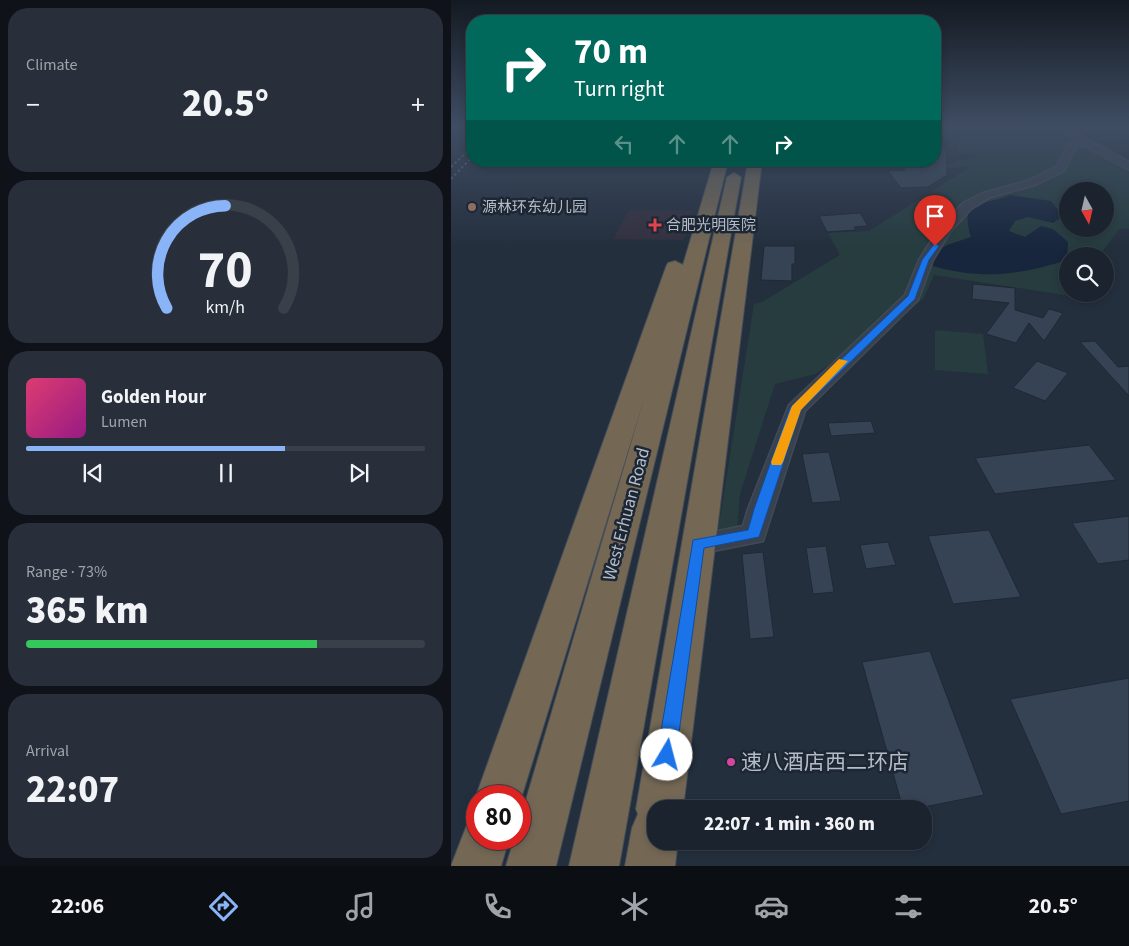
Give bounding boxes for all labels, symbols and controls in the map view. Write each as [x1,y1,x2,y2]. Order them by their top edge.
text: 70 m [574,27,648,77]
icon: right [491,35,556,100]
text: Climate [26,54,77,76]
text: Turn right [574,73,664,105]
text: 20.5° [182,77,269,131]
text: − [26,85,40,125]
text: + [411,85,425,125]
icon: left [610,130,638,158]
icon: ahead [663,130,691,158]
icon: ahead [716,130,744,158]
icon: right [769,130,797,158]
north arrow [1059,182,1113,238]
map controls [1059,182,1114,302]
pin [914,195,956,246]
place label: 源林环东幼儿园 [482,197,587,218]
marker: 源林环东幼儿园 [466,201,478,213]
icon: arrive [921,202,949,230]
place label: 合肥光明医院 [666,215,756,236]
marker: 合肥光明医院 [648,218,662,232]
text: 70 [198,234,253,308]
button: search [1059,247,1114,302]
text: km/h [206,295,245,320]
text: Golden Hour [101,384,206,411]
text: Lumen [101,411,147,433]
street label: West Erhuan Road [597,445,656,583]
icon: previous [79,459,107,487]
icon: pause [212,459,240,487]
icon: next [345,459,373,487]
text: Range · 73% [26,561,107,583]
text: 365 km [26,584,148,638]
position arrow [640,728,692,780]
text: Arrival [26,740,69,762]
place label: 速八酒店西二环店 [741,747,909,777]
marker: 速八酒店西二环店 [725,756,737,768]
text: 22:07 [26,763,119,817]
speed limit sign: 80 [466,785,531,850]
text: 22:07 · 1 min · 360 m [704,811,875,838]
icon: directions [206,889,241,924]
icon: music [343,889,378,924]
icon: phone [480,889,515,924]
icon: climate [617,889,652,924]
icon: car [754,889,789,924]
icon: filters [891,889,926,924]
text: 22:06 [51,890,104,922]
text: 20.5° [1028,890,1078,922]

